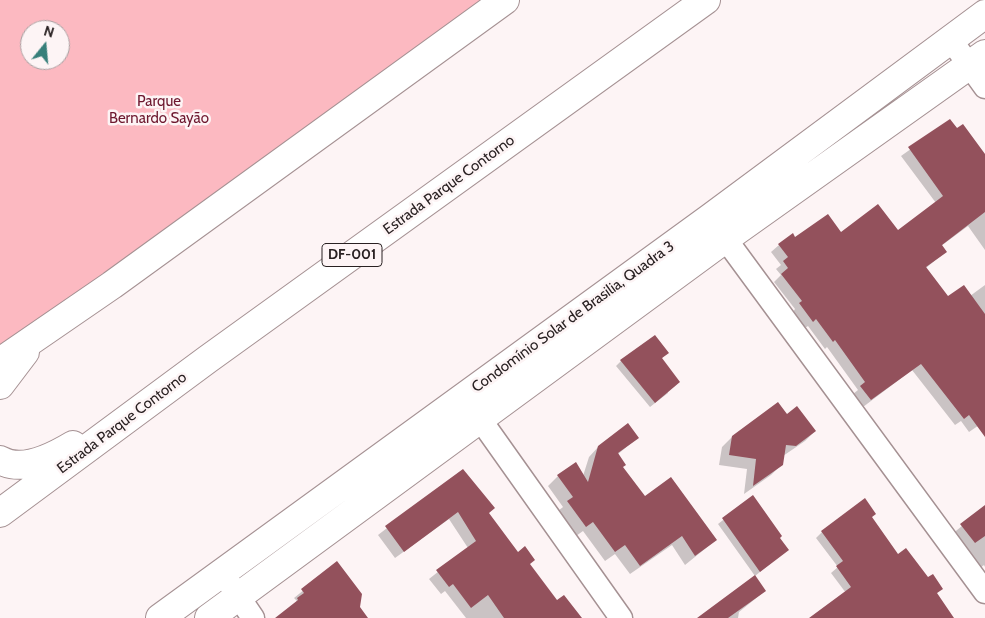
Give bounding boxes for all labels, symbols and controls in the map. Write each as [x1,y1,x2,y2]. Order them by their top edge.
north arrow [20,20,70,70]
text: N [42,22,56,42]
park label: Parque Bernardo Sayão [109,93,209,128]
street label: Estrada Parque Contorno [380,131,518,239]
street label: Condomínio Solar de Brasilia, Quadra 3 [468,237,678,397]
road number: DF-001 [322,244,382,266]
street label: Estrada Parque Contorno [54,368,190,478]

